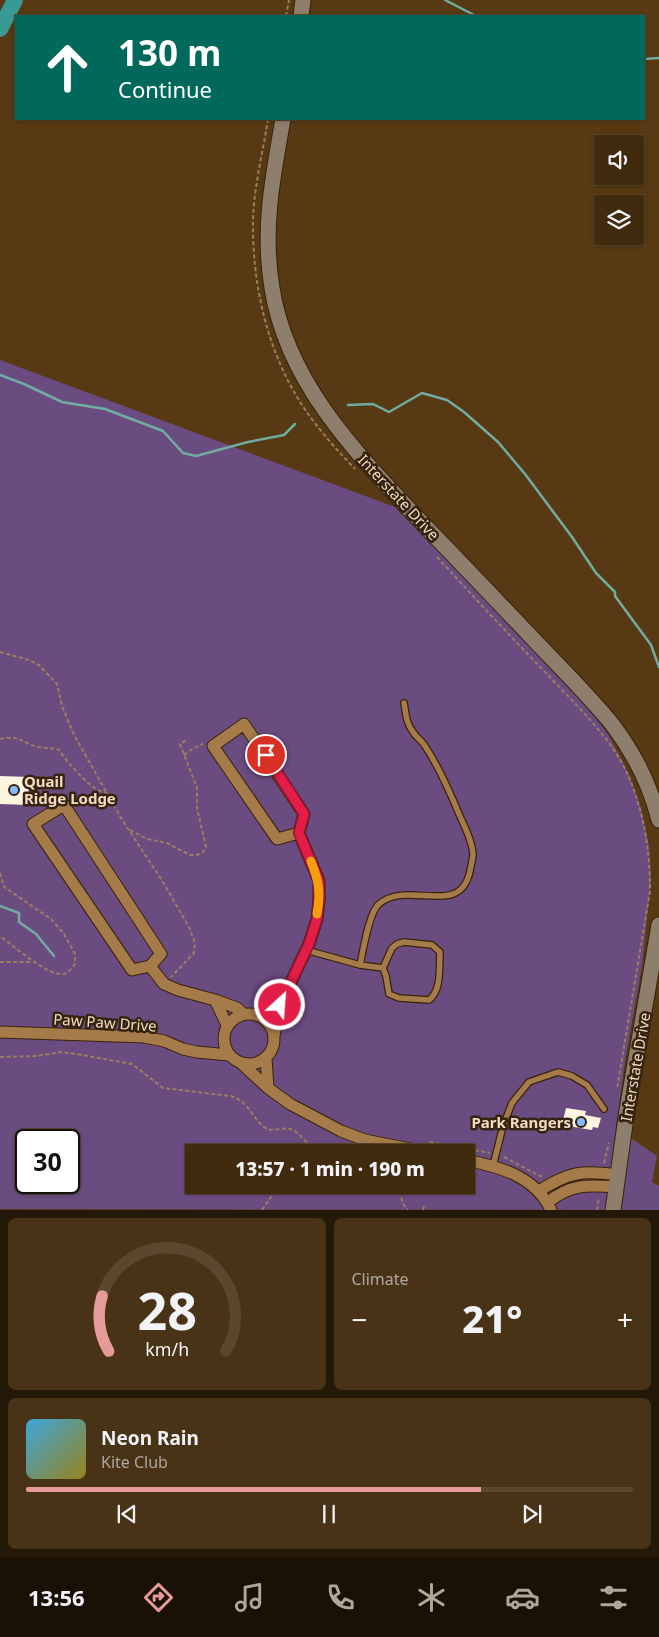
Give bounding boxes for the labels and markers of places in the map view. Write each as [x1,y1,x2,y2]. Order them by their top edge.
pin [245,734,287,776]
place label: Quail Ridge Lodge [24,771,116,808]
marker: Quail Ridge Lodge [8,784,20,796]
place label: Park Rangers [472,1112,571,1132]
marker: Park Rangers [575,1116,587,1128]

